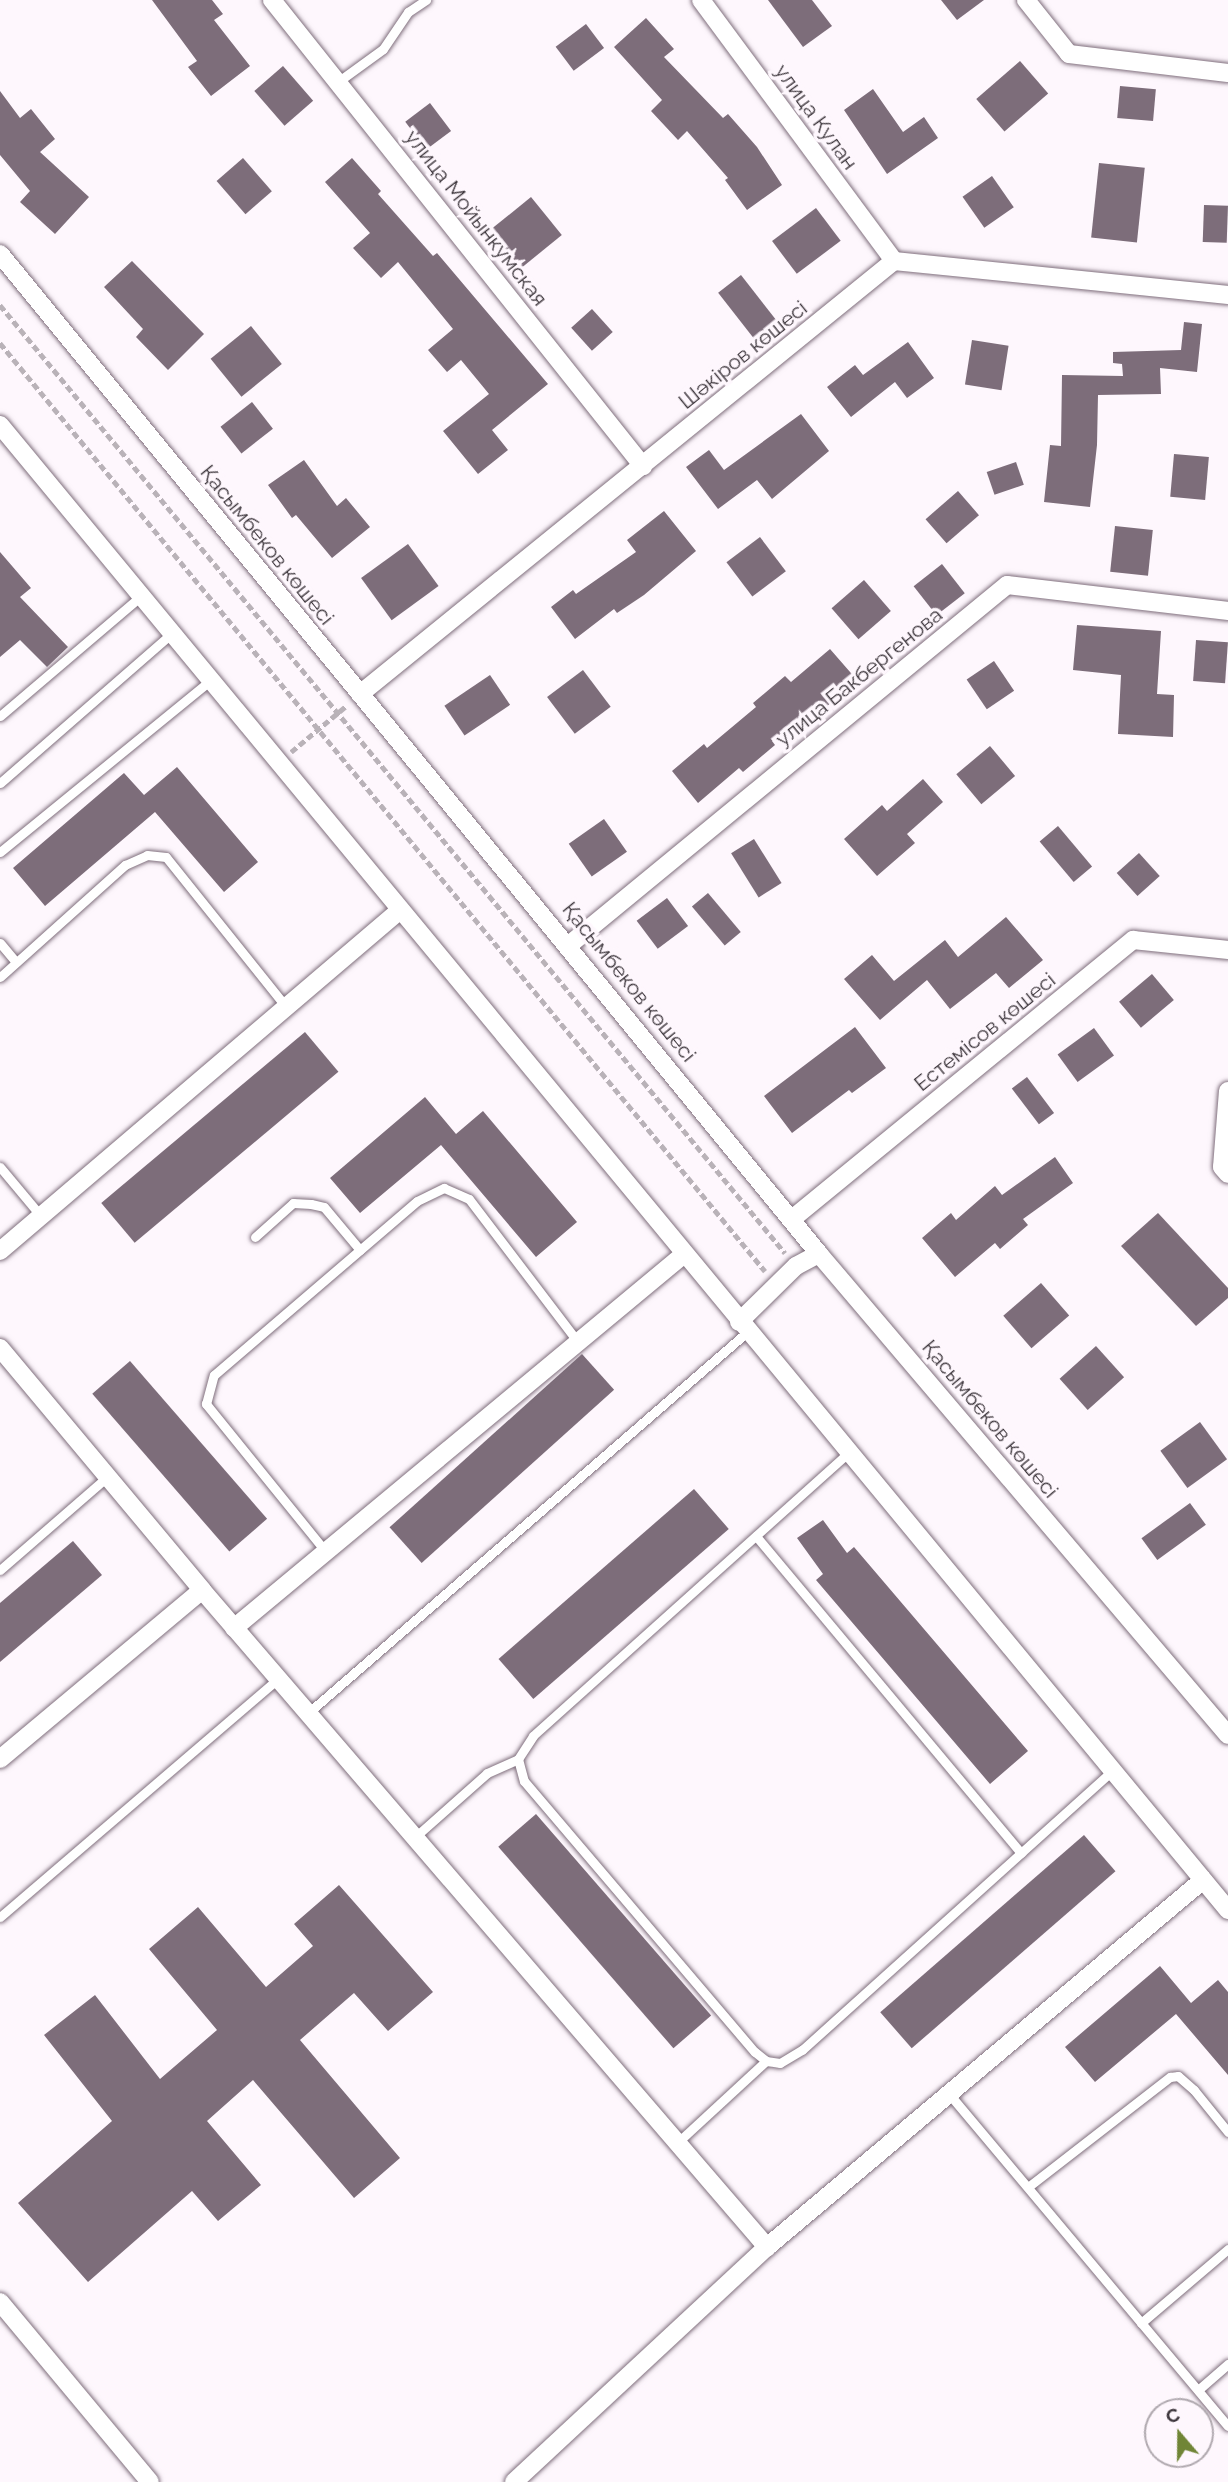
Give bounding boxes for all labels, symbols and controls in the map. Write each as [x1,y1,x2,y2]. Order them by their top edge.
street label: улица Кулан [769,59,863,175]
street label: улица Мойынкумская [400,125,552,311]
street label: Шәкіров көшесі [674,296,812,414]
street label: Қасымбеков көшесі [195,460,339,630]
street label: улица Бакбергенова [771,602,947,752]
street label: Қасымбеков көшесі [557,897,701,1067]
street label: Естемісов көшесі [909,967,1061,1097]
street label: Қасымбеков көшесі [917,1335,1063,1503]
north arrow [1144,2398,1214,2468]
text: С [1163,2403,1182,2428]

